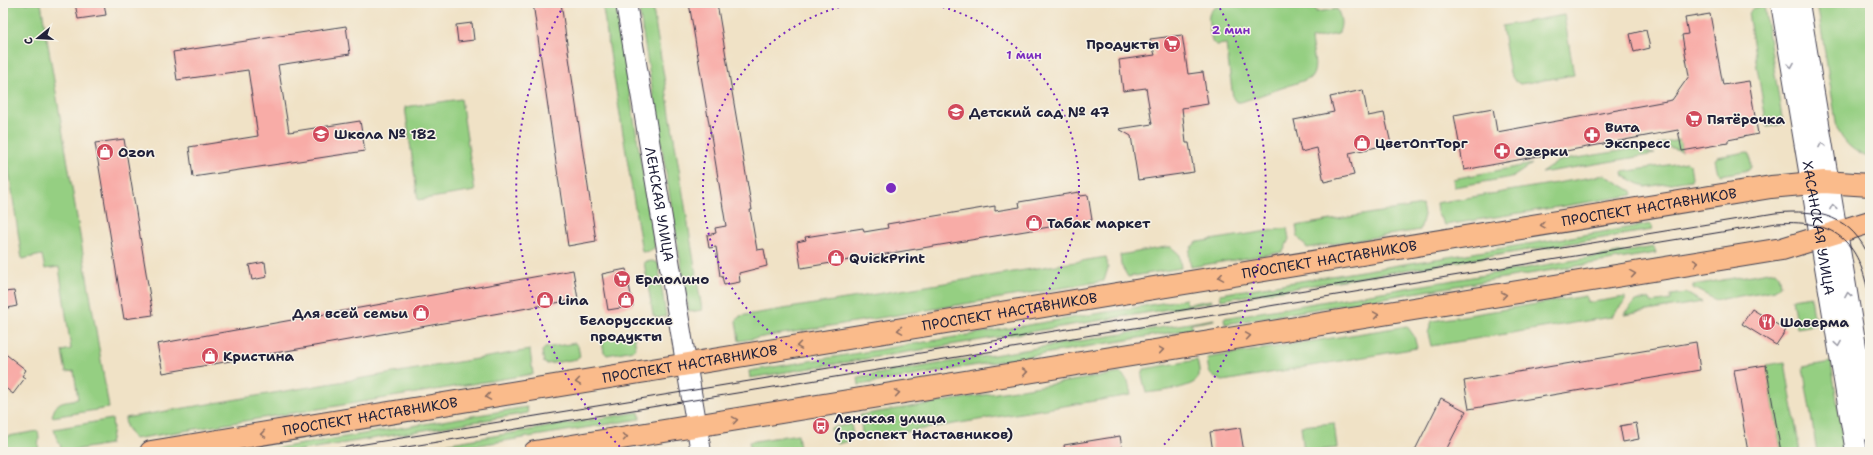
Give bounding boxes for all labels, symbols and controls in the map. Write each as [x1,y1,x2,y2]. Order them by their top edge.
north arrow [18,18,58,58]
text: 2 мин [1212,22,1250,38]
supermarket icon: Продукты [1162,34,1182,54]
text: С [21,35,37,46]
place label: Продукты [1086,35,1159,53]
text: 1 мин [1006,47,1042,63]
one-way arrow [1786,62,1795,68]
school or university icon: Детский сад № 47 [946,102,966,122]
place label: Детский сад № 47 [969,103,1110,121]
supermarket icon: Пятёрочка [1684,109,1704,129]
place label: Пятёрочка [1707,110,1786,128]
place label: Вита Экспресс [1605,118,1670,152]
school or university icon: Школа № 182 [311,124,331,144]
place label: Школа № 182 [334,125,436,143]
pharmacy icon: Вита Экспресс [1582,125,1602,145]
shop icon: ЦветОптТорг [1352,133,1372,153]
place label: ЦветОптТорг [1375,134,1469,152]
pharmacy icon: Озерки [1492,141,1512,161]
shop icon: Ozon [95,142,115,162]
place label: Озерки [1515,142,1568,160]
one-way arrow [1818,142,1826,148]
place label: Ozon [118,143,155,161]
street label: ЛЕНСКАЯ УЛИЦА [641,145,678,263]
street label: ХАСАНСКАЯ УЛИЦА [1798,159,1839,296]
centre of rings [884,181,898,195]
street label: ПРОСПЕКТ НАСТАВНИКОВ [1560,184,1738,230]
one-way arrow [1829,204,1837,210]
shop icon: Табак маркет [1024,213,1044,233]
place label: Табак маркет [1047,214,1151,232]
one-way arrow [1540,220,1546,228]
street label: ПРОСПЕКТ НАСТАВНИКОВ [1240,236,1418,282]
shop icon: QuickPrint [826,248,846,268]
place label: QuickPrint [849,249,925,267]
one-way arrow [1693,260,1699,268]
supermarket icon: Ермолино [612,269,632,289]
place label: Ермолино [635,270,709,288]
one-way arrow [1630,270,1636,278]
one-way arrow [1218,272,1225,281]
street label: ПРОСПЕКТ НАСТАВНИКОВ [921,288,1098,335]
shop icon: Lina [535,290,555,310]
shop icon: Белорусские продукты [616,290,636,310]
place label: Lina [558,291,589,309]
one-way arrow [1501,291,1507,299]
one-way arrow [1844,292,1853,298]
shop icon: Для всей семьи [411,303,431,323]
place label: Для всей семьи [292,304,408,322]
place label: Белорусские продукты [579,311,673,345]
one-way arrow [1373,312,1379,320]
restaurant icon: Шаверма [1757,312,1777,332]
place label: Шаверма [1780,313,1850,331]
one-way arrow [897,325,903,334]
one-way arrow [1245,332,1251,341]
street label: ПРОСПЕКТ НАСТАВНИКОВ [601,341,779,387]
one-way arrow [796,341,802,350]
one-way arrow [1833,341,1842,347]
shop icon: Кристина [200,346,220,366]
place label: Кристина [223,347,295,365]
one-way arrow [1158,347,1164,355]
one-way arrow [1022,368,1028,377]
one-way arrow [575,377,581,386]
one-way arrow [894,389,900,398]
one-way arrow [484,392,491,401]
street label: ПРОСПЕКТ НАСТАВНИКОВ [281,393,459,439]
place label: Ленская улица (проспект Наставников) [834,409,1013,443]
one-way arrow [732,416,738,425]
bus stop icon: Ленская улица (проспект Наставников) [811,416,831,436]
one-way arrow [259,429,266,438]
one-way arrow [622,434,628,442]

